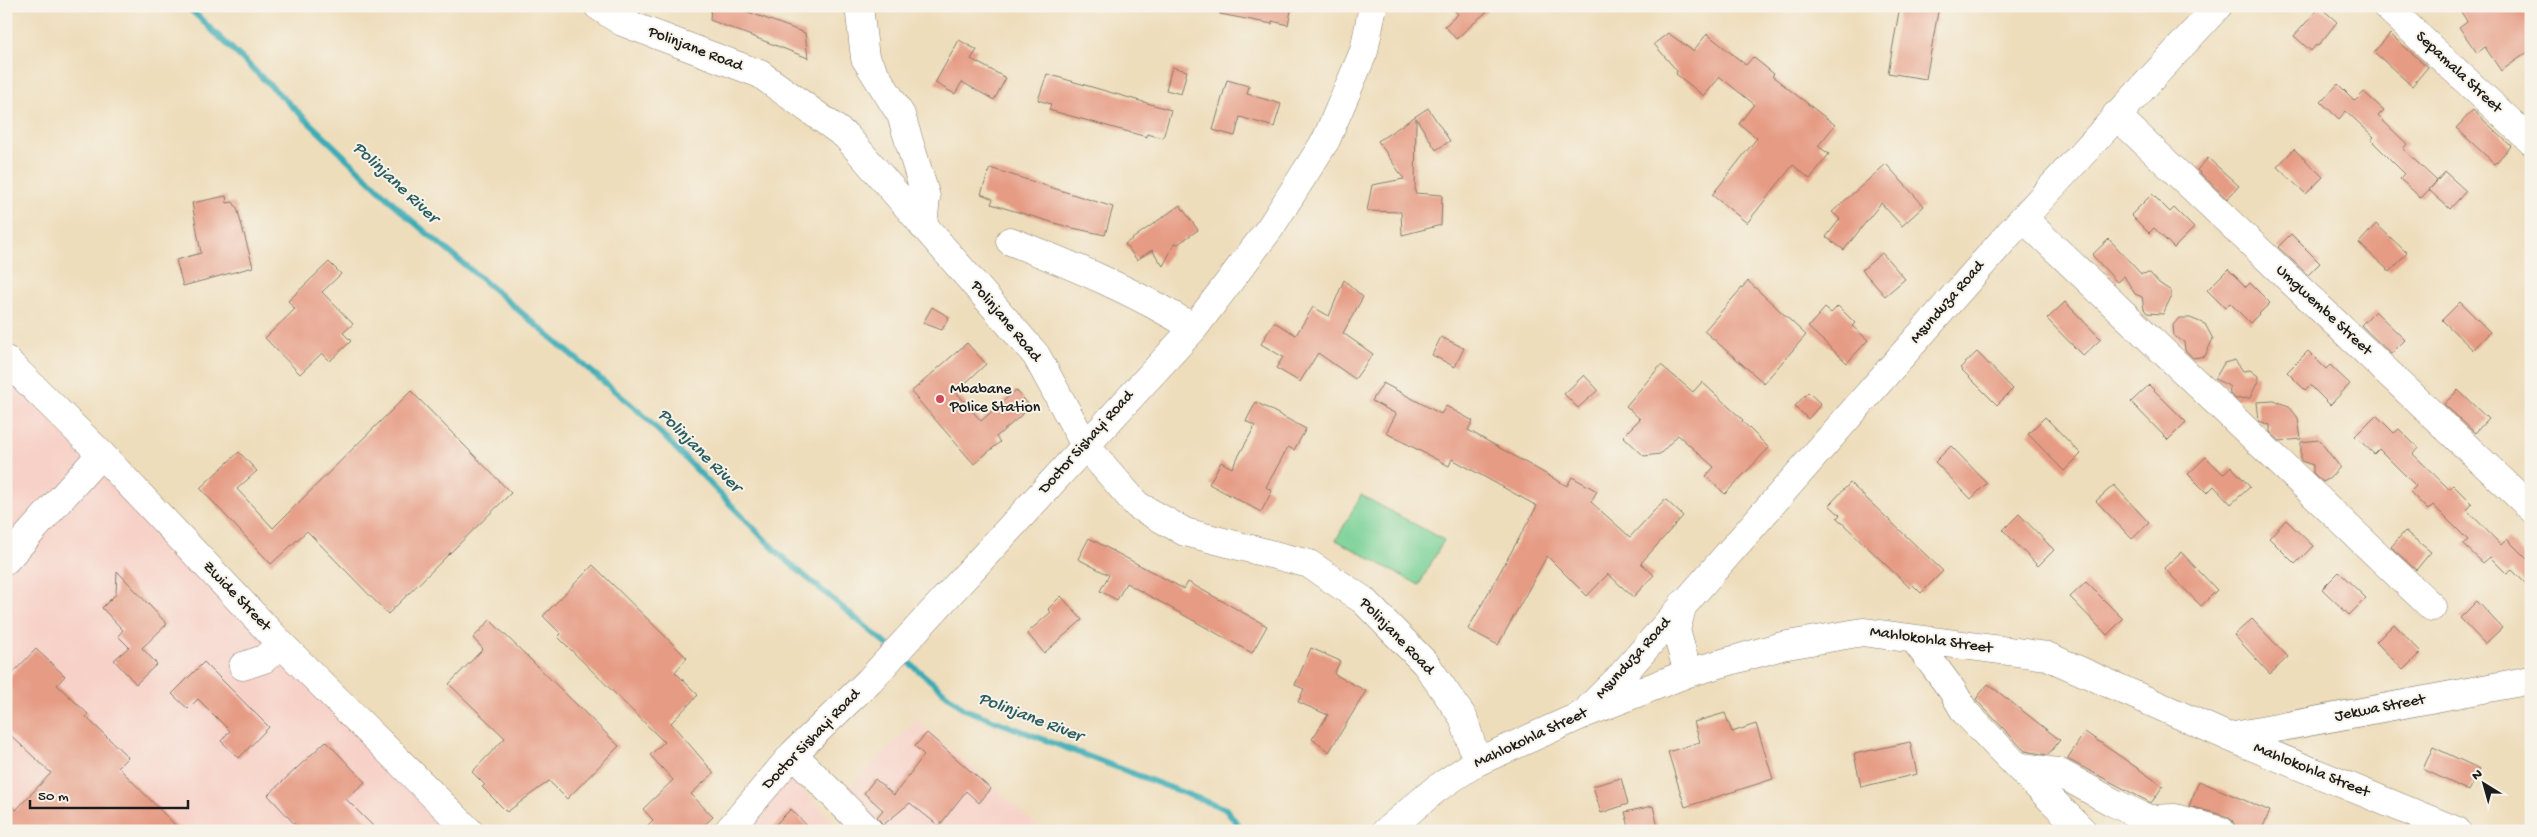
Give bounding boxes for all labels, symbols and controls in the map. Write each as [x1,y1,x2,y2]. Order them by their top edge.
street label: Polinjane Road [644,23,747,77]
street label: Sepamala Street [2411,28,2506,119]
water label: Polinjane River [348,138,445,231]
street label: Msunduza Road [1907,256,1990,348]
street label: Umgwembe Street [2271,261,2376,362]
street label: Polinjane Road [965,277,1045,368]
place label: Mbabane Police Station [949,381,1041,418]
street label: Doctor Sishayi Road [1035,386,1140,499]
marker: Mbabane Police Station [934,393,946,405]
water label: Polinjane River [653,405,748,500]
street label: Zwide Street [198,558,275,637]
street label: Polinjane Road [1354,594,1439,681]
street label: Msunduza Road [1592,613,1677,704]
street label: Mahlokohla Street [1869,623,1995,659]
street label: Doctor Sishayi Road [758,684,866,795]
water label: Polinjane River [975,688,1088,749]
street label: Jekwa Street [2333,691,2428,727]
street label: Mahlokohla Street [1471,704,1592,774]
street label: Mahlokohla Street [2250,739,2373,803]
north arrow [2460,760,2510,810]
text: N [2469,766,2486,785]
scale bar [30,777,188,809]
text: 50 m [38,788,69,806]

